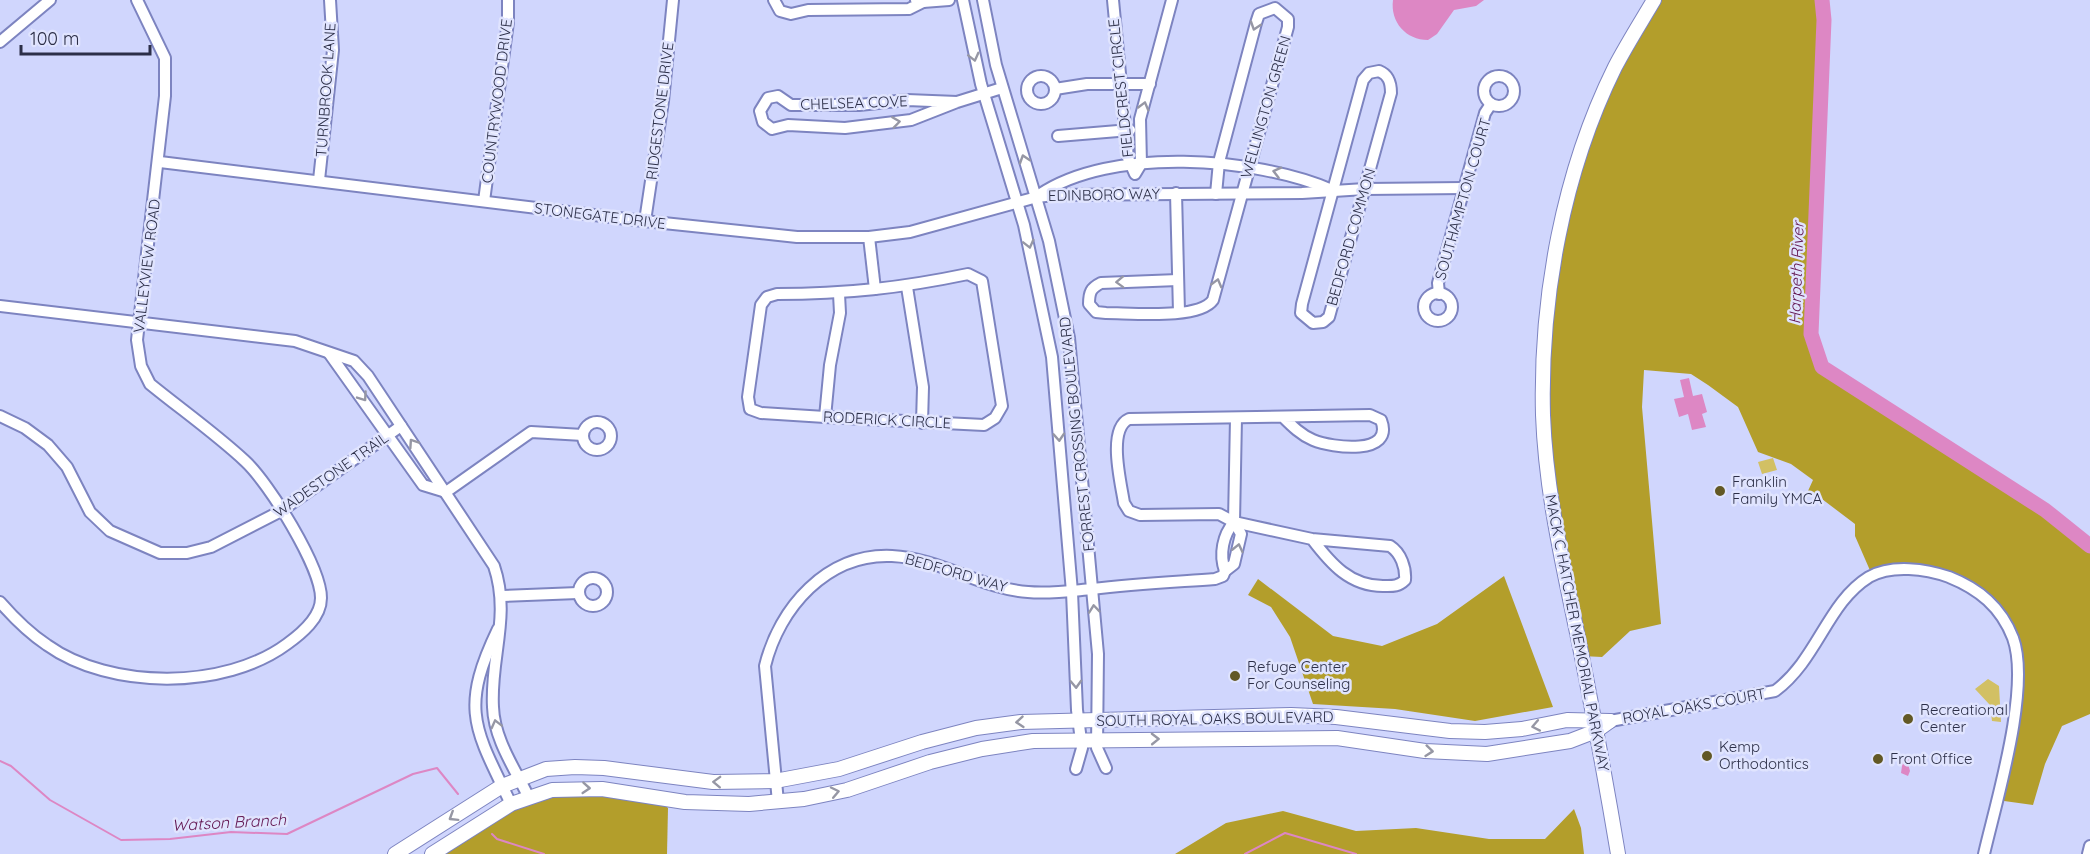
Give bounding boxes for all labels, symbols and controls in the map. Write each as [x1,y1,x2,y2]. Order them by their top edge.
scale bar [21,18,150,56]
street label: COUNTRYWOOD DRIVE [477,18,516,184]
street label: FIELDCREST CIRCLE [1104,18,1137,158]
one-way arrow [1250,20,1262,31]
street label: TURNBROOK LANE [311,22,340,158]
text: 100 m [30,27,79,50]
street label: WELLINGTON GREEN [1236,33,1295,180]
street label: RIDGESTONE DRIVE [642,41,677,181]
one-way arrow [966,52,979,62]
street label: CHELSEA COVE [800,91,908,114]
one-way arrow [1136,101,1149,111]
street label: SOUTHAMPTON COURT [1430,116,1495,282]
one-way arrow [892,117,901,129]
one-way arrow [1019,154,1032,165]
street label: BEDFORD COMMON [1322,166,1379,308]
one-way arrow [1272,167,1282,180]
street label: EDINBORO WAY [1048,184,1161,205]
street label: VALLEYVIEW ROAD [129,198,164,334]
street label: STONEGATE DRIVE [533,198,667,233]
water label: Harpeth River [1784,219,1808,325]
one-way arrow [1021,239,1034,249]
one-way arrow [1115,276,1124,288]
one-way arrow [1210,278,1223,288]
street label: FORREST CROSSING BOULEVARD [1055,316,1098,552]
one-way arrow [356,391,367,402]
street label: RODERICK CIRCLE [822,407,952,432]
street label: WADESTONE TRAIL [270,428,392,521]
one-way arrow [1053,432,1066,441]
one-way arrow [409,439,420,450]
place label: Franklin Family YMCA [1732,472,1823,508]
marker: Franklin Family YMCA [1713,484,1727,498]
street label: MACK C HATCHER MEMORIAL PARKWAY [1541,493,1614,774]
one-way arrow [1230,543,1243,553]
street label: BEDFORD WAY [903,549,1010,596]
one-way arrow [1088,605,1101,614]
place label: Refuge Center For Counseling [1247,657,1350,693]
marker: Refuge Center For Counseling [1228,669,1242,683]
one-way arrow [1070,679,1083,688]
street label: ROYAL OAKS COURT [1621,684,1767,727]
place label: Recreational Center [1920,700,2008,736]
street label: SOUTH ROYAL OAKS BOULEVARD [1096,707,1334,730]
marker: Recreational Center [1901,712,1915,726]
one-way arrow [1016,715,1025,728]
one-way arrow [490,719,503,729]
one-way arrow [1531,719,1541,732]
one-way arrow [1151,733,1160,745]
place label: Kemp Orthodontics [1719,737,1809,773]
one-way arrow [1424,744,1433,757]
marker: Kemp Orthodontics [1700,749,1714,763]
place label: Front Office [1890,749,1972,768]
marker: Front Office [1871,752,1885,766]
one-way arrow [712,776,721,789]
one-way arrow [581,782,590,795]
one-way arrow [830,787,840,800]
water label: Watson Branch [171,809,287,835]
one-way arrow [449,810,460,821]

